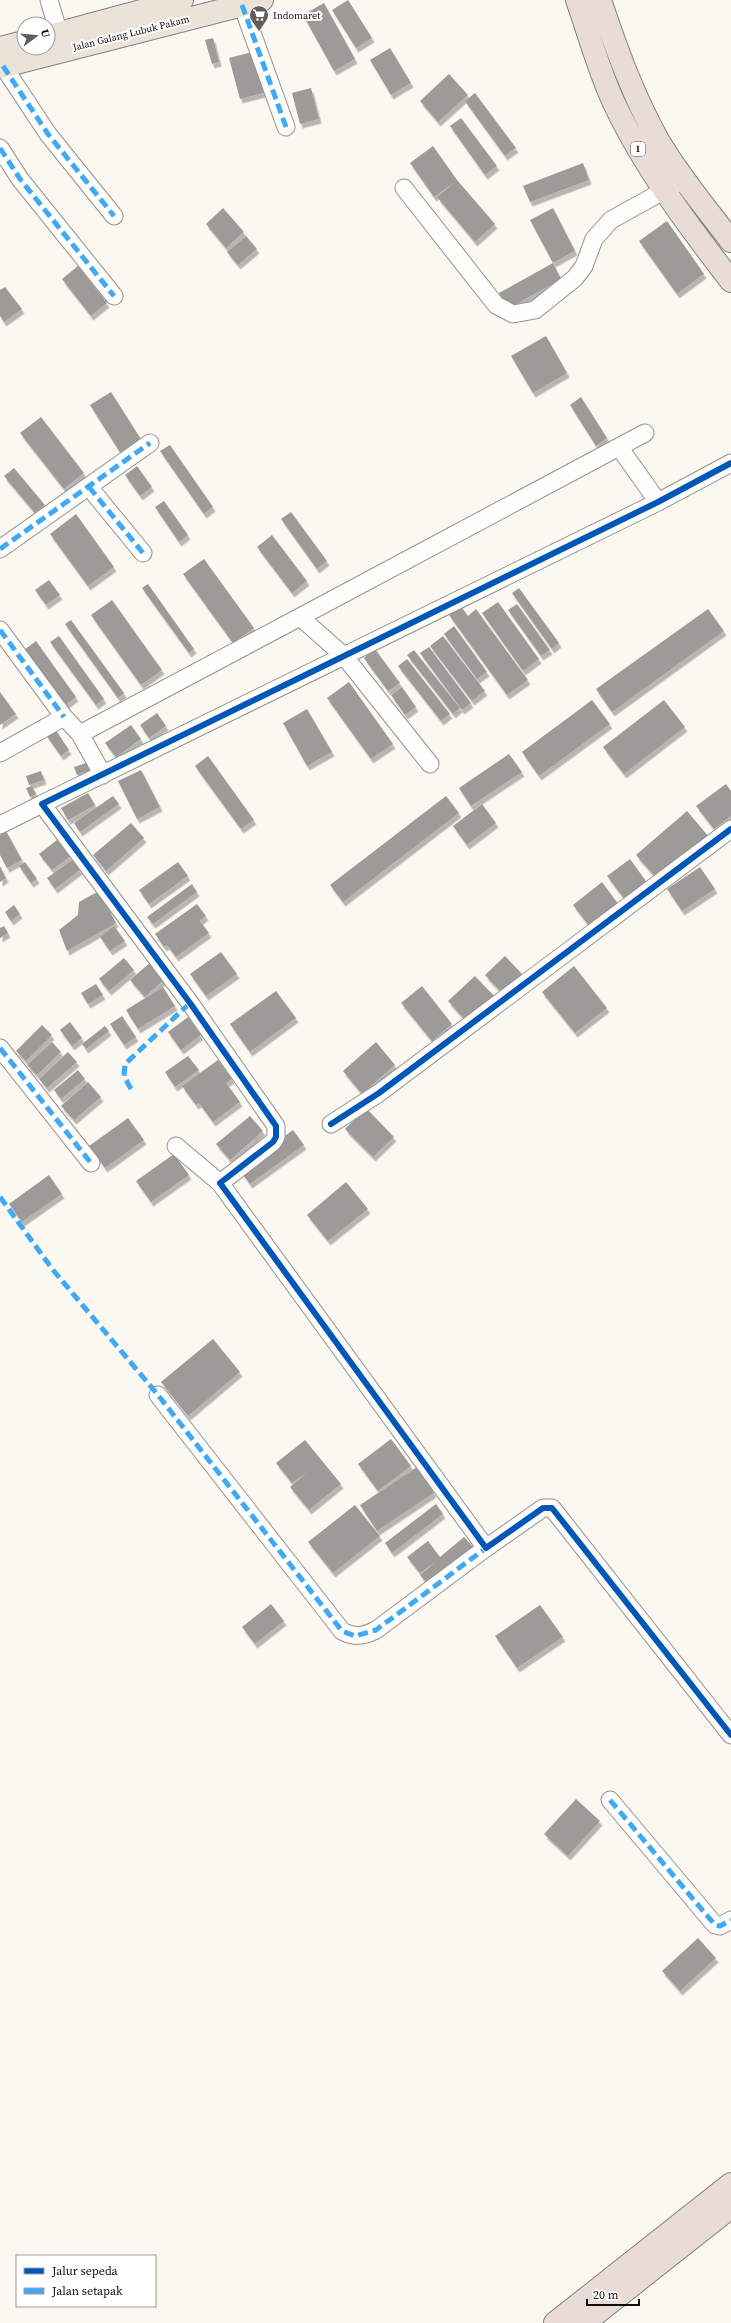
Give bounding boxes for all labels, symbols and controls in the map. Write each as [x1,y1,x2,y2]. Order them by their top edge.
supermarket icon: Indomaret [248,4,270,32]
place label: Indomaret [273,9,321,22]
street label: Jalan Galang Lubuk Pakam [70,12,191,54]
north arrow [16,16,56,56]
text: U [37,27,53,39]
road number: 1 [631,142,645,156]
legend [16,2255,156,2307]
text: Jalur sepeda [51,2263,119,2279]
scale bar [587,2281,639,2307]
text: Jalan setapak [51,2283,123,2299]
text: 20 m [593,2287,619,2303]

